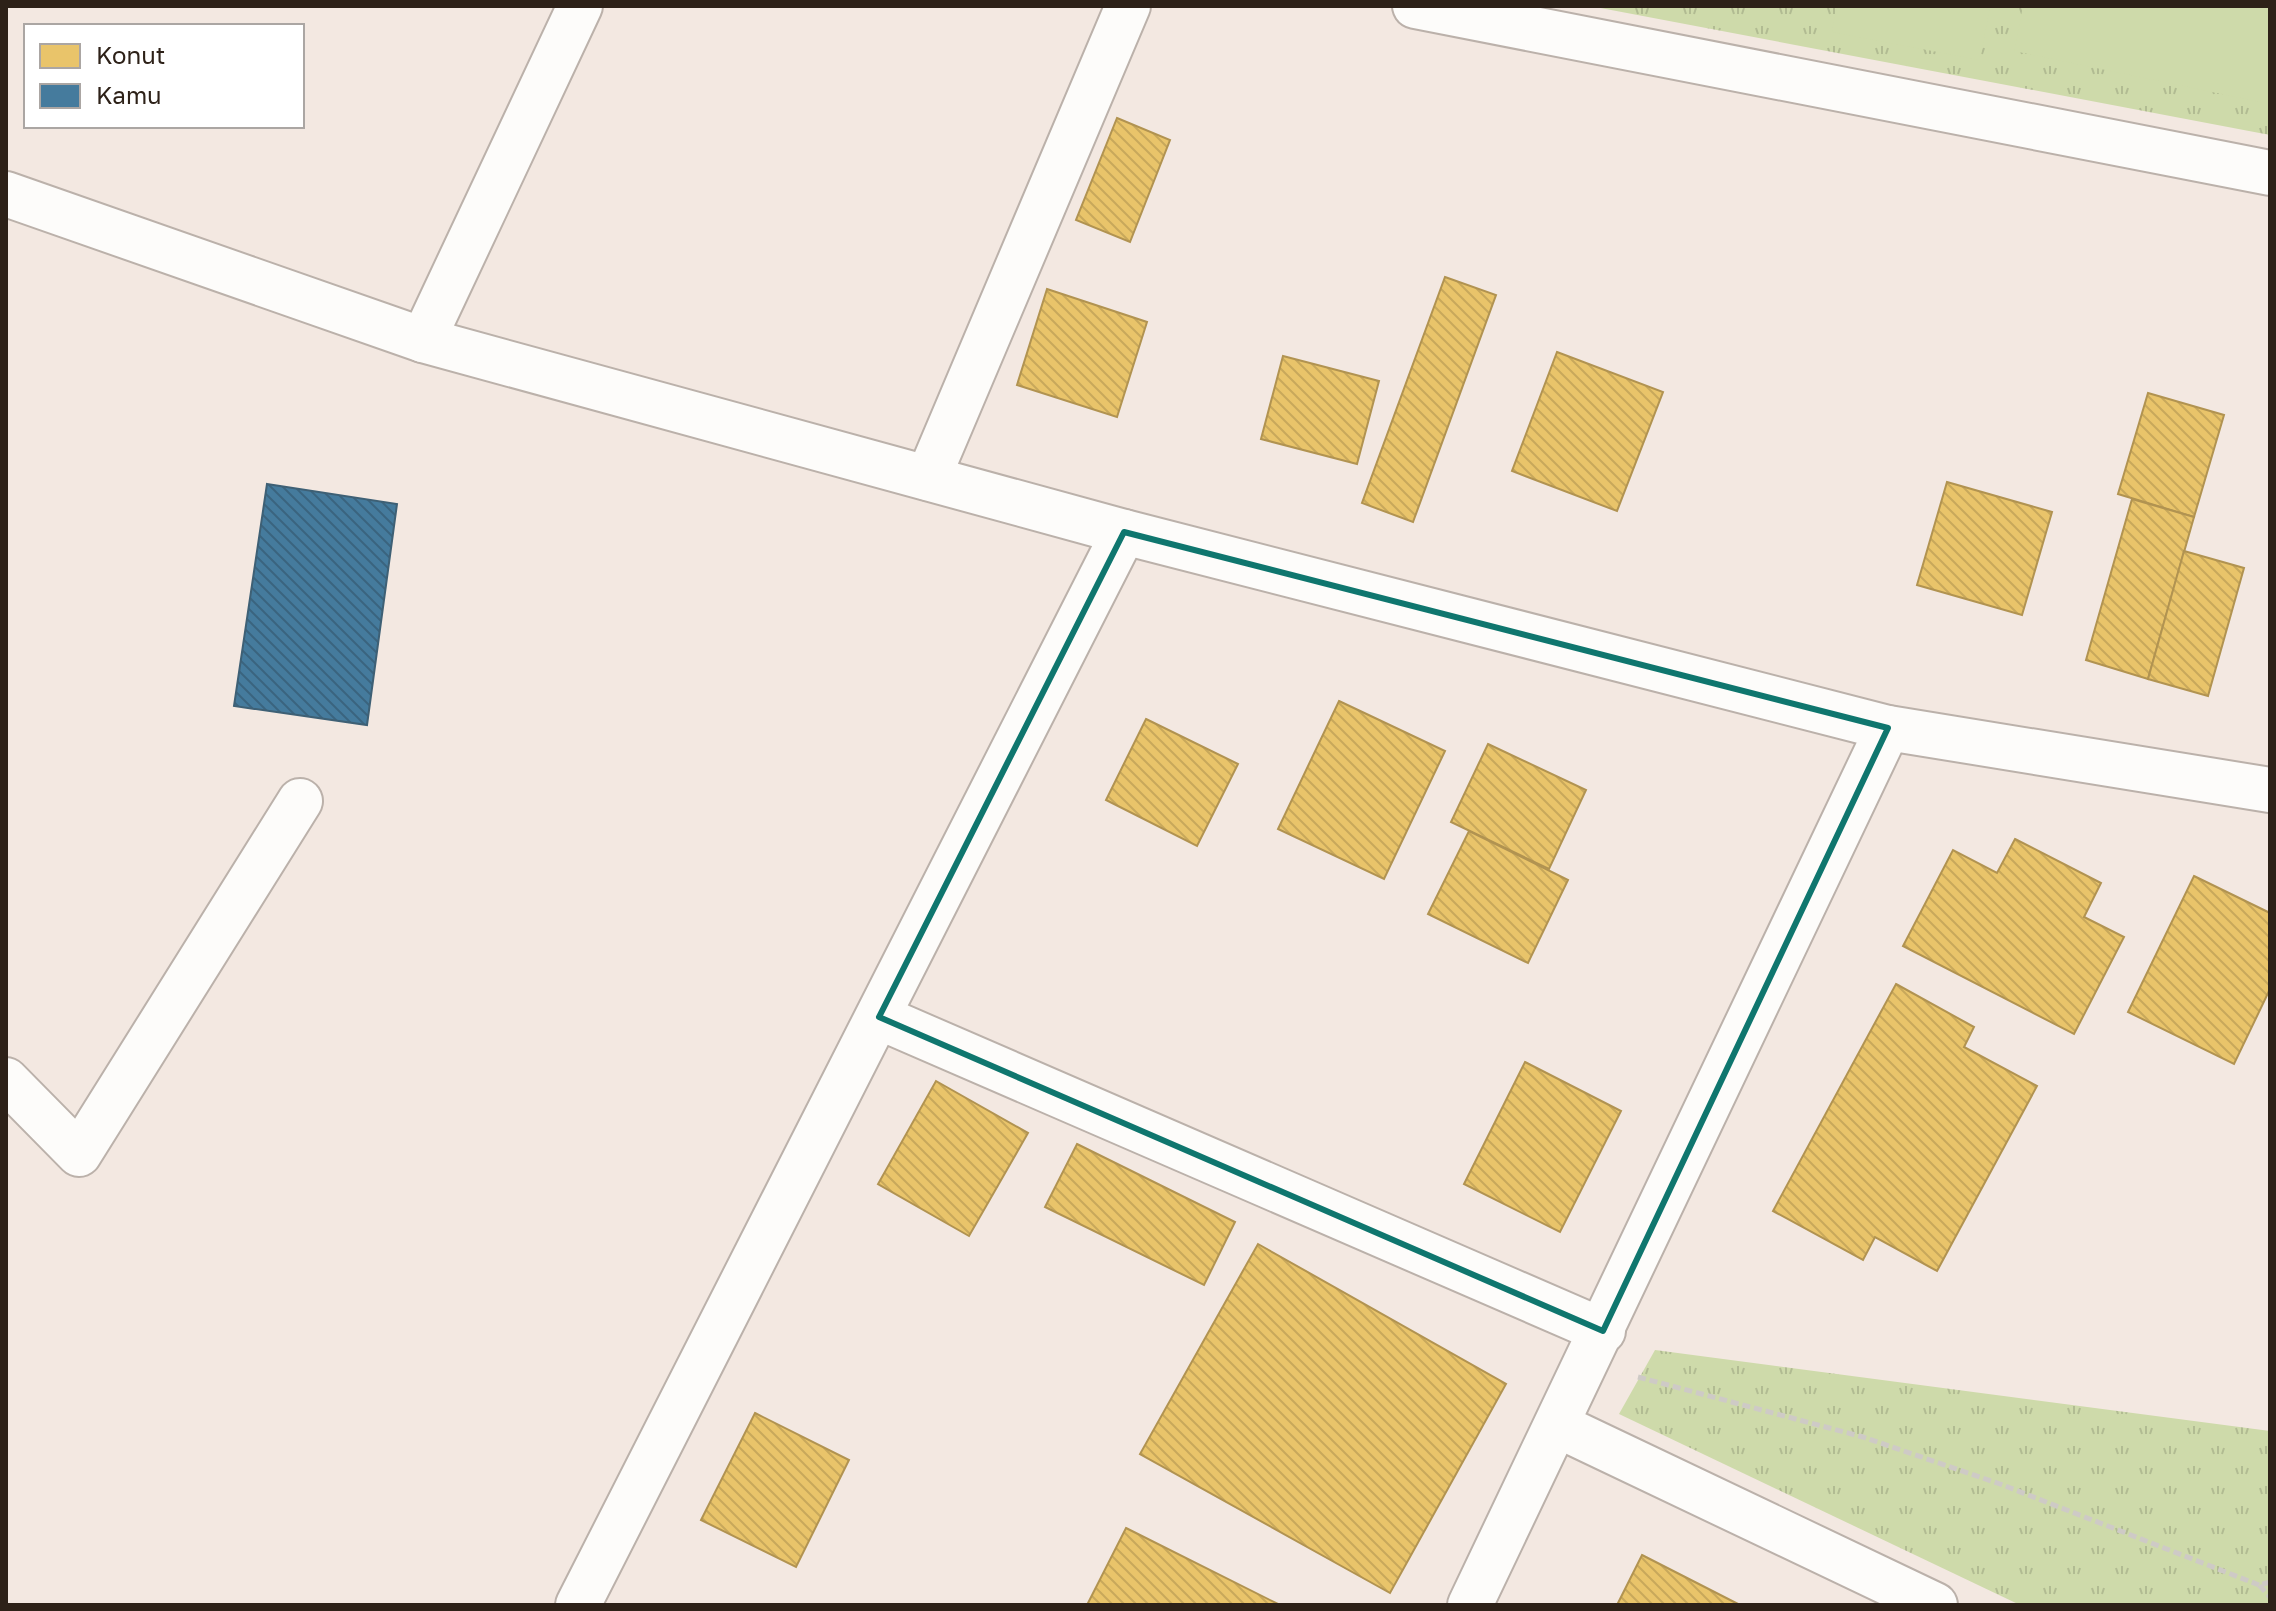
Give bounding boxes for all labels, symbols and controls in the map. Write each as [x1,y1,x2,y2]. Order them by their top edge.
legend [24,24,304,128]
text: Konut [96,40,165,69]
text: Kamu [96,80,162,109]

